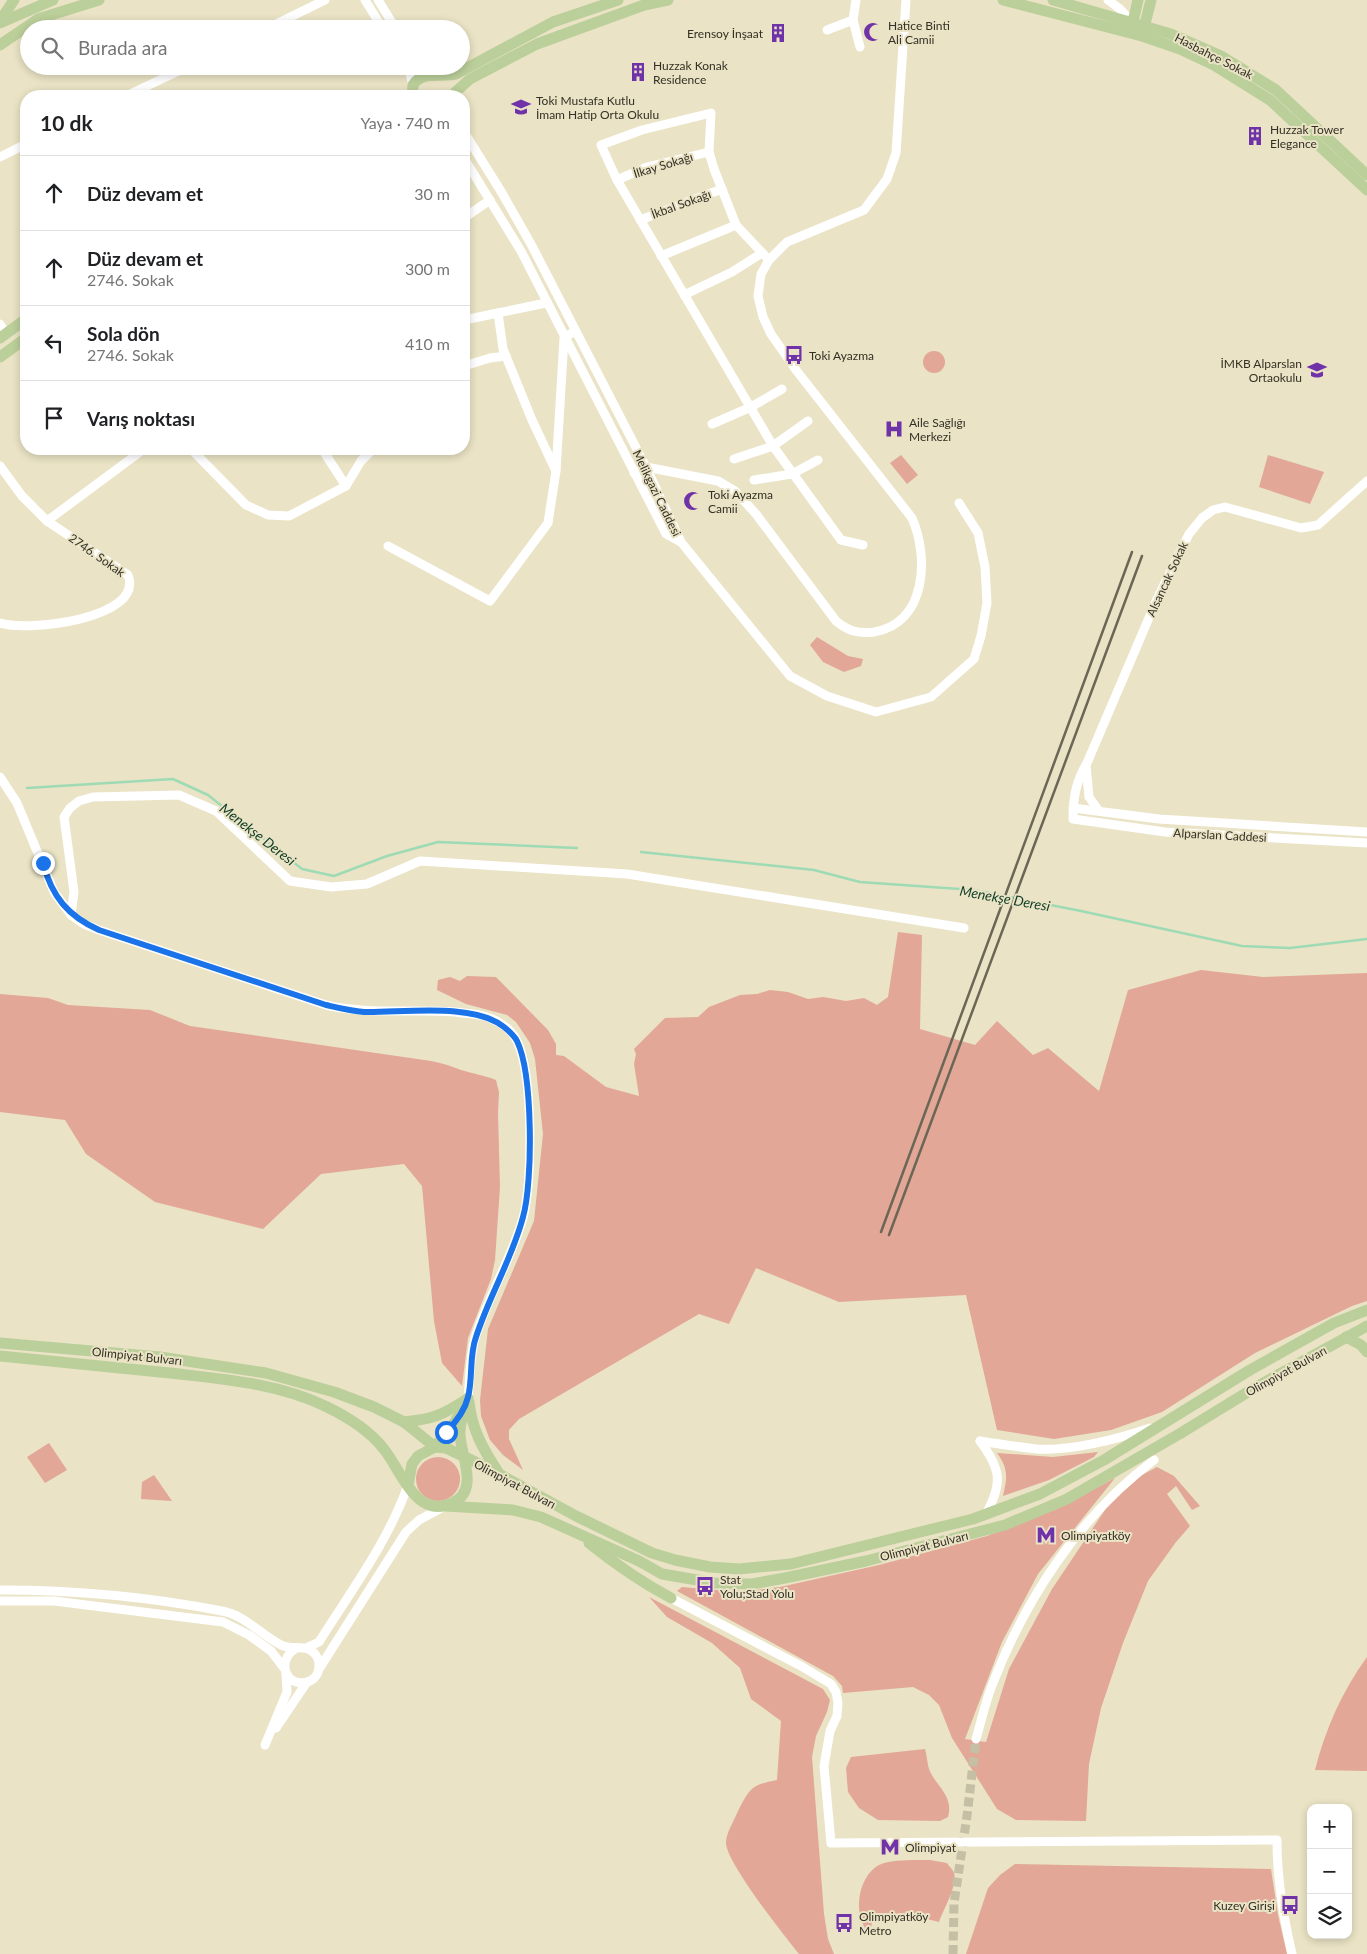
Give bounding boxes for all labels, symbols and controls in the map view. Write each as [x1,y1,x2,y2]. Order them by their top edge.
place label: Hatice Binti Ali Camii [888,18,950,47]
search box [20,20,470,75]
mosque icon: Hatice Binti Ali Camii [862,21,884,43]
building icon: Erensoy İnşaat [767,22,789,44]
place label: Erensoy İnşaat [687,26,764,41]
street label: Hasbahçe Sokak [1172,30,1257,83]
icon: search [38,34,66,62]
text: Burada ara [78,36,167,59]
place label: Huzzak Konak Residence [653,58,729,87]
building icon: Huzzak Konak Residence [627,61,649,83]
place label: Toki Mustafa Kutlu İmam Hatip Orta Okulu [536,93,659,122]
school or university icon: Toki Mustafa Kutlu İmam Hatip Orta Okulu [510,96,532,118]
text: 10 dk [40,110,93,135]
text: Yaya · 740 m [361,113,450,132]
place label: Huzzak Tower Elegance [1270,122,1344,151]
building icon: Huzzak Tower Elegance [1244,125,1266,147]
street label: İlkay Sokağı [631,149,695,181]
icon: ahead [40,179,68,207]
text: Düz devam et [87,182,203,205]
text: 30 m [414,184,450,203]
street label: İkbal Sokağı [649,186,713,222]
text: Düz devam et [87,247,203,270]
icon: ahead [40,254,68,282]
text: 300 m [405,259,450,278]
text: 2746. Sokak [87,270,174,289]
text: Sola dön [87,322,160,345]
icon: left [40,329,68,357]
text: 410 m [405,334,450,353]
bus stop icon: Toki Ayazma [783,344,805,366]
text: 2746. Sokak [87,345,174,364]
place label: Toki Ayazma [809,348,874,363]
place label: İMKB Alparslan Ortaokulu [1220,356,1302,385]
school or university icon: İMKB Alparslan Ortaokulu [1306,359,1328,381]
icon: arrive [40,404,68,432]
text: Varış noktası [87,407,195,430]
place label: Aile Sağlığı Merkezi [909,415,966,444]
hospital icon: Aile Sağlığı Merkezi [883,418,905,440]
street label: Melikgazi Caddesi [630,447,685,539]
place label: Toki Ayazma Camii [708,487,773,516]
mosque icon: Toki Ayazma Camii [682,490,704,512]
street label: 2746. Sokak [66,530,129,580]
street label: Alsancak Sokak [1143,538,1191,619]
water label: Menekşe Deresi [217,799,300,869]
street label: Alparslan Caddesi [1173,825,1267,845]
route end [32,852,55,875]
water label: Menekşe Deresi [958,882,1052,914]
street label: Olimpiyat Bulvarı [1243,1343,1329,1399]
street label: Olimpiyat Bulvarı [91,1344,183,1368]
route start [435,1421,458,1444]
street label: Olimpiyat Bulvarı [472,1456,558,1512]
metro station icon: Olimpiyatköy [1035,1524,1057,1546]
street label: Olimpiyat Bulvarı [878,1528,970,1564]
place label: Olimpiyatköy [1061,1528,1131,1543]
place label: Stat Yolu;Stad Yolu [720,1572,794,1601]
bus stop icon: Stat Yolu;Stad Yolu [694,1575,716,1597]
map controls [1307,1804,1352,1939]
button: + [1307,1804,1352,1849]
metro station icon: Olimpiyat [879,1836,901,1858]
place label: Olimpiyat [905,1840,957,1855]
button: − [1307,1849,1352,1894]
bus stop icon: Kuzey Girişi [1279,1894,1301,1916]
button: layers [1307,1894,1352,1939]
place label: Kuzey Girişi [1213,1898,1275,1913]
place label: Olimpiyatköy Metro [859,1909,929,1938]
bus stop icon: Olimpiyatköy Metro [833,1912,855,1934]

